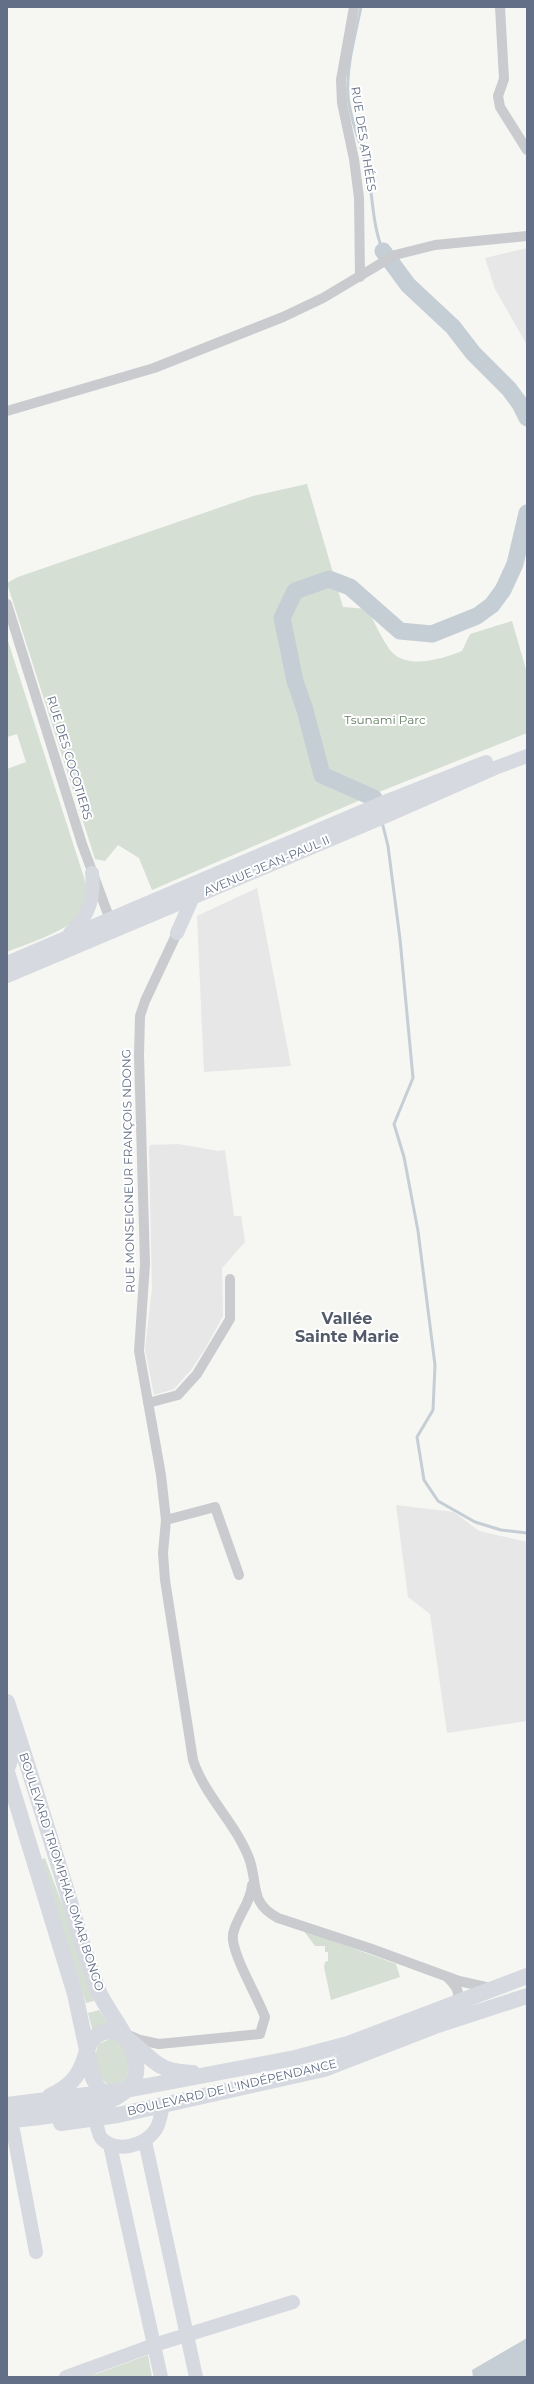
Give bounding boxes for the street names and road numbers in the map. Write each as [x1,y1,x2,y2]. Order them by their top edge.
street label: RUE DES ATHÉES [348,85,378,193]
street label: RUE DES COCOTIERS [43,694,95,822]
street label: AVENUE JEAN-PAUL II [202,833,332,899]
street label: RUE MONSEIGNEUR FRANÇOIS NDONG [120,1049,138,1293]
street label: BOULEVARD TRIOMPHAL OMAR BONGO [16,1751,106,1993]
street label: BOULEVARD DE L'INDÉPENDANCE [126,2057,338,2119]

